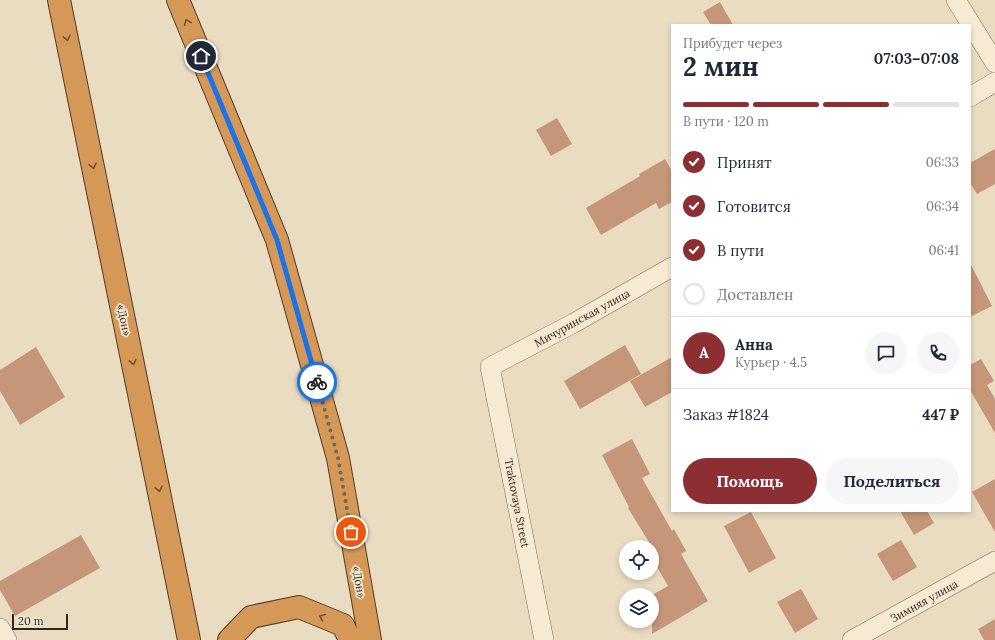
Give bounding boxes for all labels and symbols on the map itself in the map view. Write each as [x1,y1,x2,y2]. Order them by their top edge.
one-way arrow [184,18,192,25]
one-way arrow [62,35,70,41]
pin [184,39,218,73]
one-way arrow [88,162,96,169]
street label: Мичуринская улица [532,286,633,350]
street label: «Дон» [114,303,134,338]
one-way arrow [128,358,136,365]
courier [297,362,337,402]
street label: Traktovaya Street [502,457,533,549]
one-way arrow [154,486,162,492]
pin [334,515,368,549]
street label: «Дон» [349,565,369,599]
street label: Зимняя улица [888,577,961,625]
scale bar [12,612,68,631]
one-way arrow [319,613,326,621]

